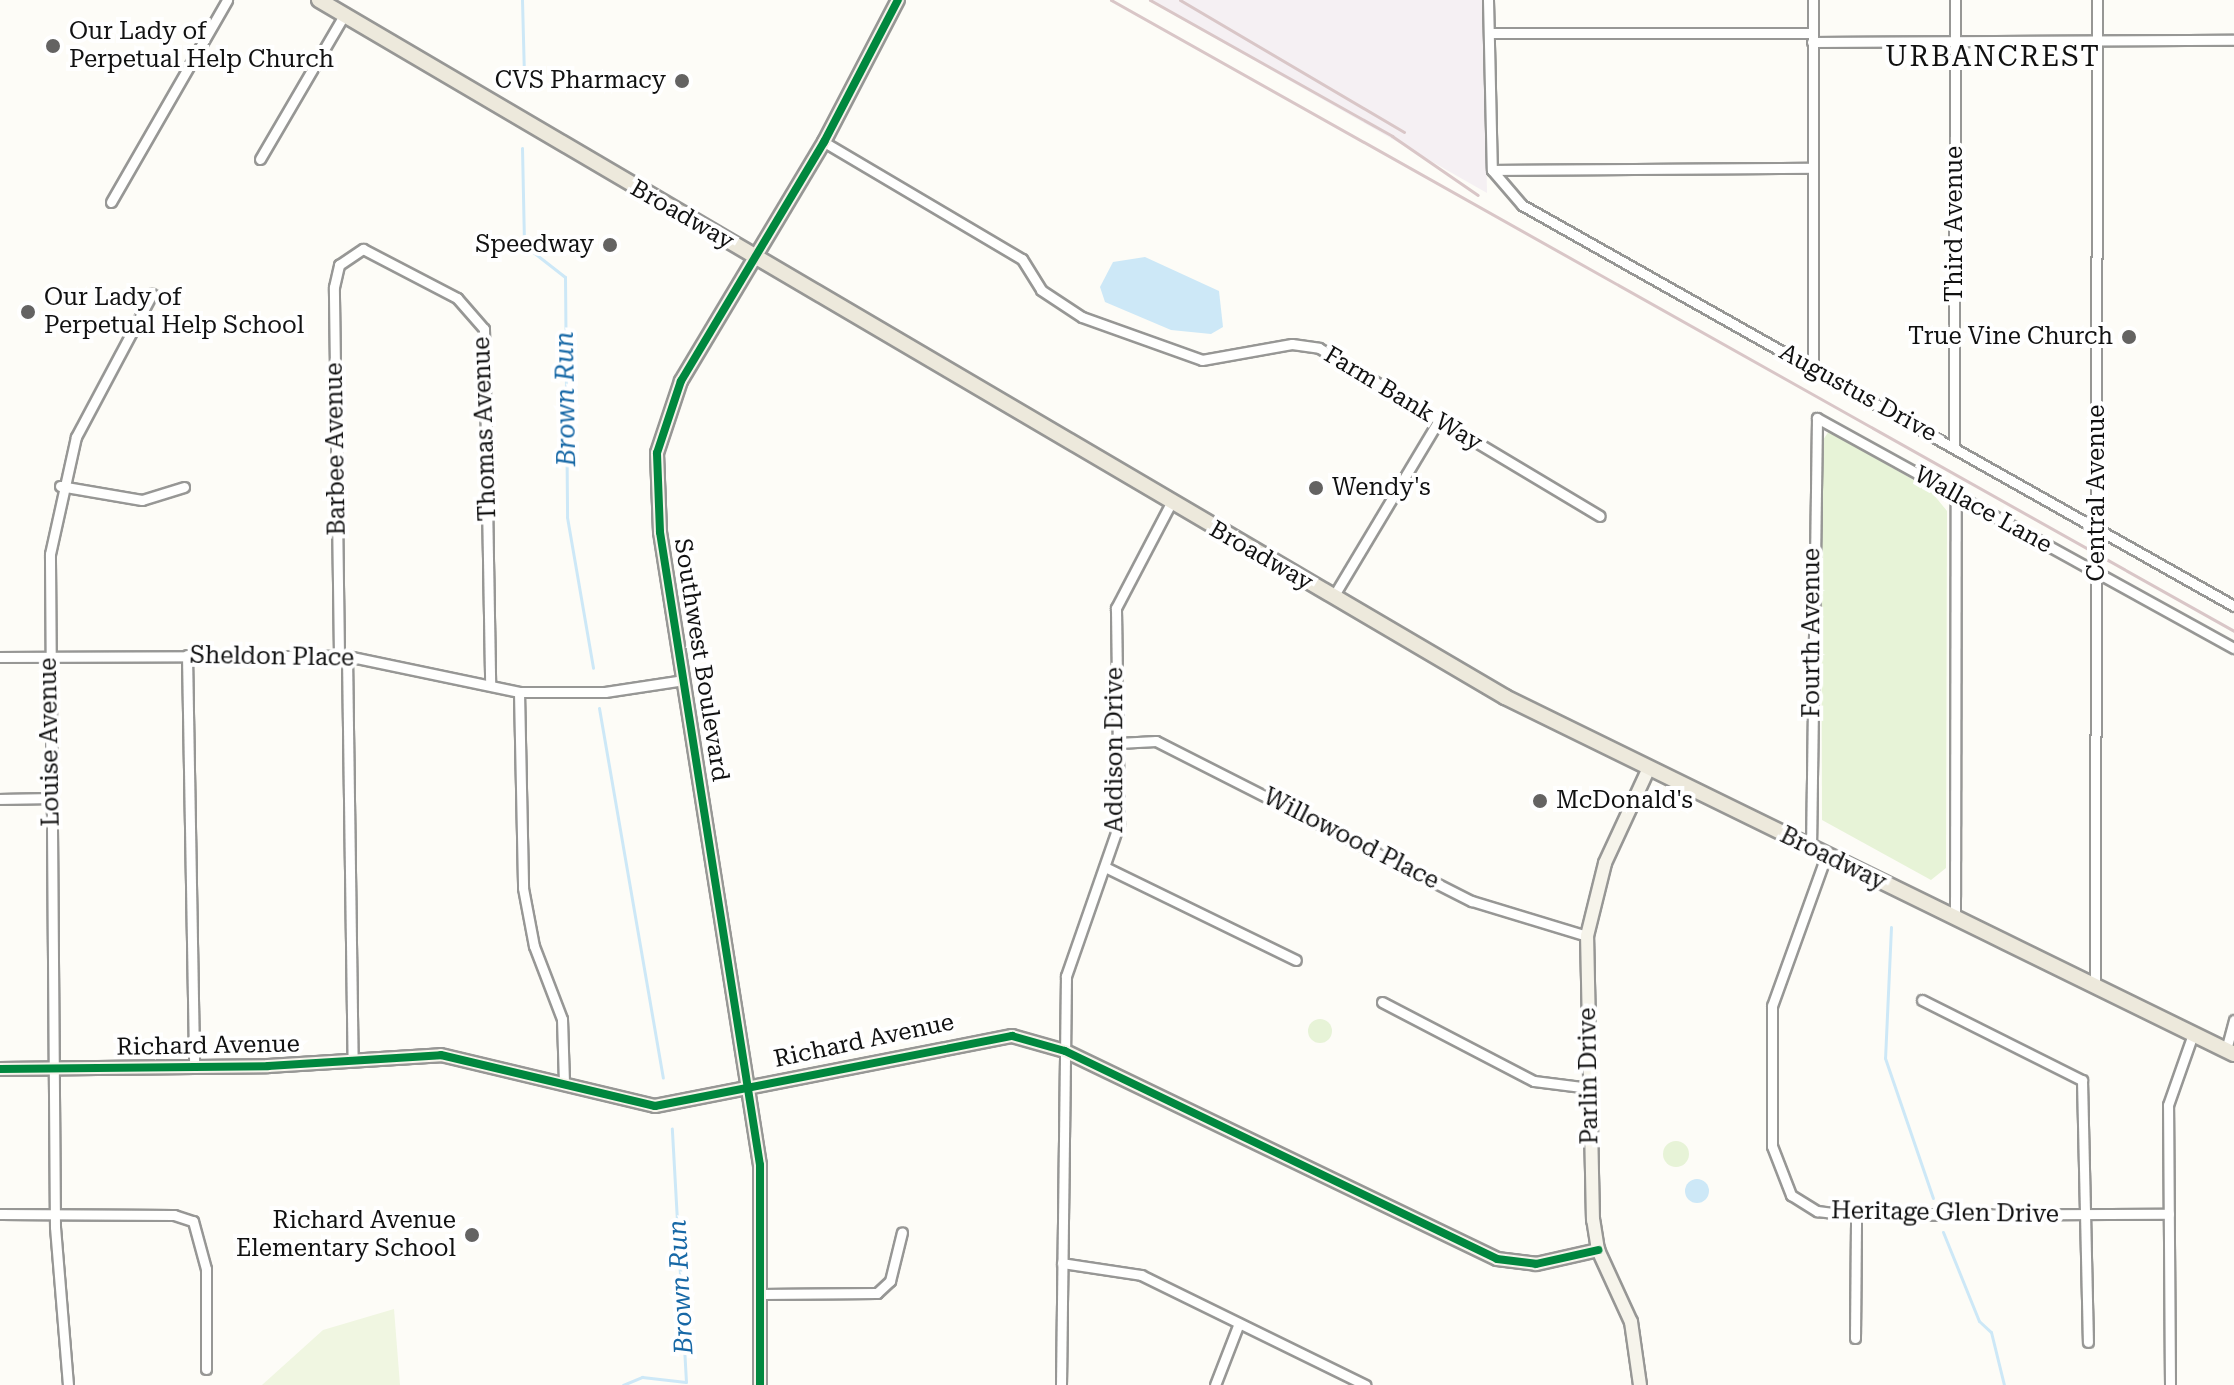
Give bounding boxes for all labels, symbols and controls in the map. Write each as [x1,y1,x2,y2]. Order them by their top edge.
place label: Our Lady of Perpetual Help Church [69,18,334,74]
marker: Our Lady of Perpetual Help Church [44,37,62,55]
district label: URBANCREST [1885,40,2101,74]
place label: CVS Pharmacy [495,67,666,95]
marker: CVS Pharmacy [673,72,691,90]
street label: Third Avenue [1941,146,1969,302]
street label: Broadway [625,174,739,256]
place label: Speedway [475,231,594,259]
marker: Speedway [601,236,619,254]
place label: Our Lady of Perpetual Help School [44,284,304,340]
marker: Our Lady of Perpetual Help School [19,303,37,321]
place label: True Vine Church [1908,323,2113,351]
marker: True Vine Church [2120,328,2138,346]
water label: Brown Run [549,331,583,467]
street label: Thomas Avenue [467,336,503,522]
street label: Augustus Drive [1774,338,1942,448]
street label: Farm Bank Way [1319,340,1487,458]
street label: Barbee Avenue [320,362,352,536]
street label: Central Avenue [2083,404,2111,582]
street label: Wallace Lane [1909,460,2057,560]
place label: Wendy's [1332,474,1431,502]
marker: Wendy's [1307,479,1325,497]
street label: Broadway [1204,515,1318,597]
street label: Southwest Boulevard [668,536,734,784]
street label: Fourth Avenue [1798,548,1826,718]
street label: Sheldon Place [190,641,354,673]
street label: Louise Avenue [34,657,66,827]
street label: Addison Drive [1101,667,1129,833]
street label: Willowood Place [1258,782,1444,896]
place label: McDonald's [1556,787,1693,815]
marker: McDonald's [1531,792,1549,810]
street label: Broadway [1775,821,1891,897]
street label: Parlin Drive [1573,1007,1605,1145]
street label: Richard Avenue [771,1008,957,1074]
street label: Richard Avenue [116,1030,300,1062]
street label: Heritage Glen Drive [1831,1197,2059,1229]
place label: Richard Avenue Elementary School [236,1207,456,1263]
water label: Brown Run [662,1219,700,1355]
marker: Richard Avenue Elementary School [463,1226,481,1244]

